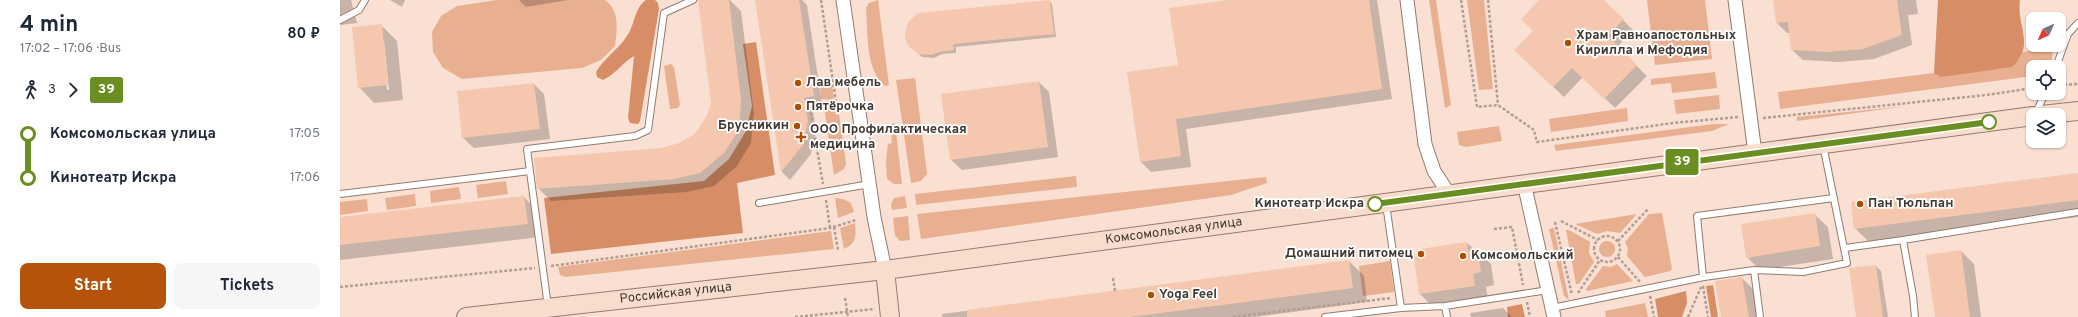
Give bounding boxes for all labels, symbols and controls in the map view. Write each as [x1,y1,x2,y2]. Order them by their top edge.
text: 4 min [20,12,78,39]
north arrow [2026,12,2066,52]
map controls [2026,12,2066,148]
text: 80 ₽ [287,25,320,44]
place label: Храм Равноапостольных Кирилла и Мефодия [1576,28,1737,59]
marker: Храм Равноапостольных Кирилла и Мефодия [1563,38,1573,48]
text: 17:02 – 17:06 · Bus [20,41,121,57]
button: locate [2026,60,2066,100]
place label: Лав мебель [806,75,881,91]
marker: Лав мебель [793,78,803,88]
icon: walk [20,79,42,101]
icon: forward [62,79,84,101]
text: 39 [98,81,115,98]
text: 3 [48,82,56,98]
place label: Пятёрочка [806,99,874,115]
marker: Пятёрочка [793,102,803,112]
button: layers [2026,108,2066,148]
unlabelled marker [1981,114,1997,130]
place label: Брусникин [718,118,789,134]
marker: Брусникин [792,121,802,131]
place label: ООО Профилактическая медицина [810,122,967,153]
text: Комсомольская улица [50,125,216,144]
text: 17:05 [290,126,320,142]
marker: ООО Профилактическая медицина [795,131,807,143]
line badge: 39 [1664,149,1700,175]
text: 39 [1674,153,1690,170]
text: Кинотеатр Искра [50,169,176,188]
text: 17:06 [290,170,320,186]
place label: Кинотеатр Искра [1255,196,1364,212]
marker: Кинотеатр Искра [1367,196,1383,212]
place label: Пан Тюльпан [1868,196,1953,212]
marker: Пан Тюльпан [1855,199,1865,209]
street label: Комсомольская улица [1104,214,1243,248]
place label: Домашний питомец [1285,246,1413,262]
place label: Комсомольский [1471,248,1573,264]
marker: Домашний питомец [1416,249,1426,259]
marker: Комсомольский [1458,251,1468,261]
button: Start [20,263,166,309]
button: Tickets [174,263,320,309]
street label: Российская улица [619,279,733,308]
place label: Yoga Feel [1159,287,1217,303]
marker: Yoga Feel [1146,290,1156,300]

